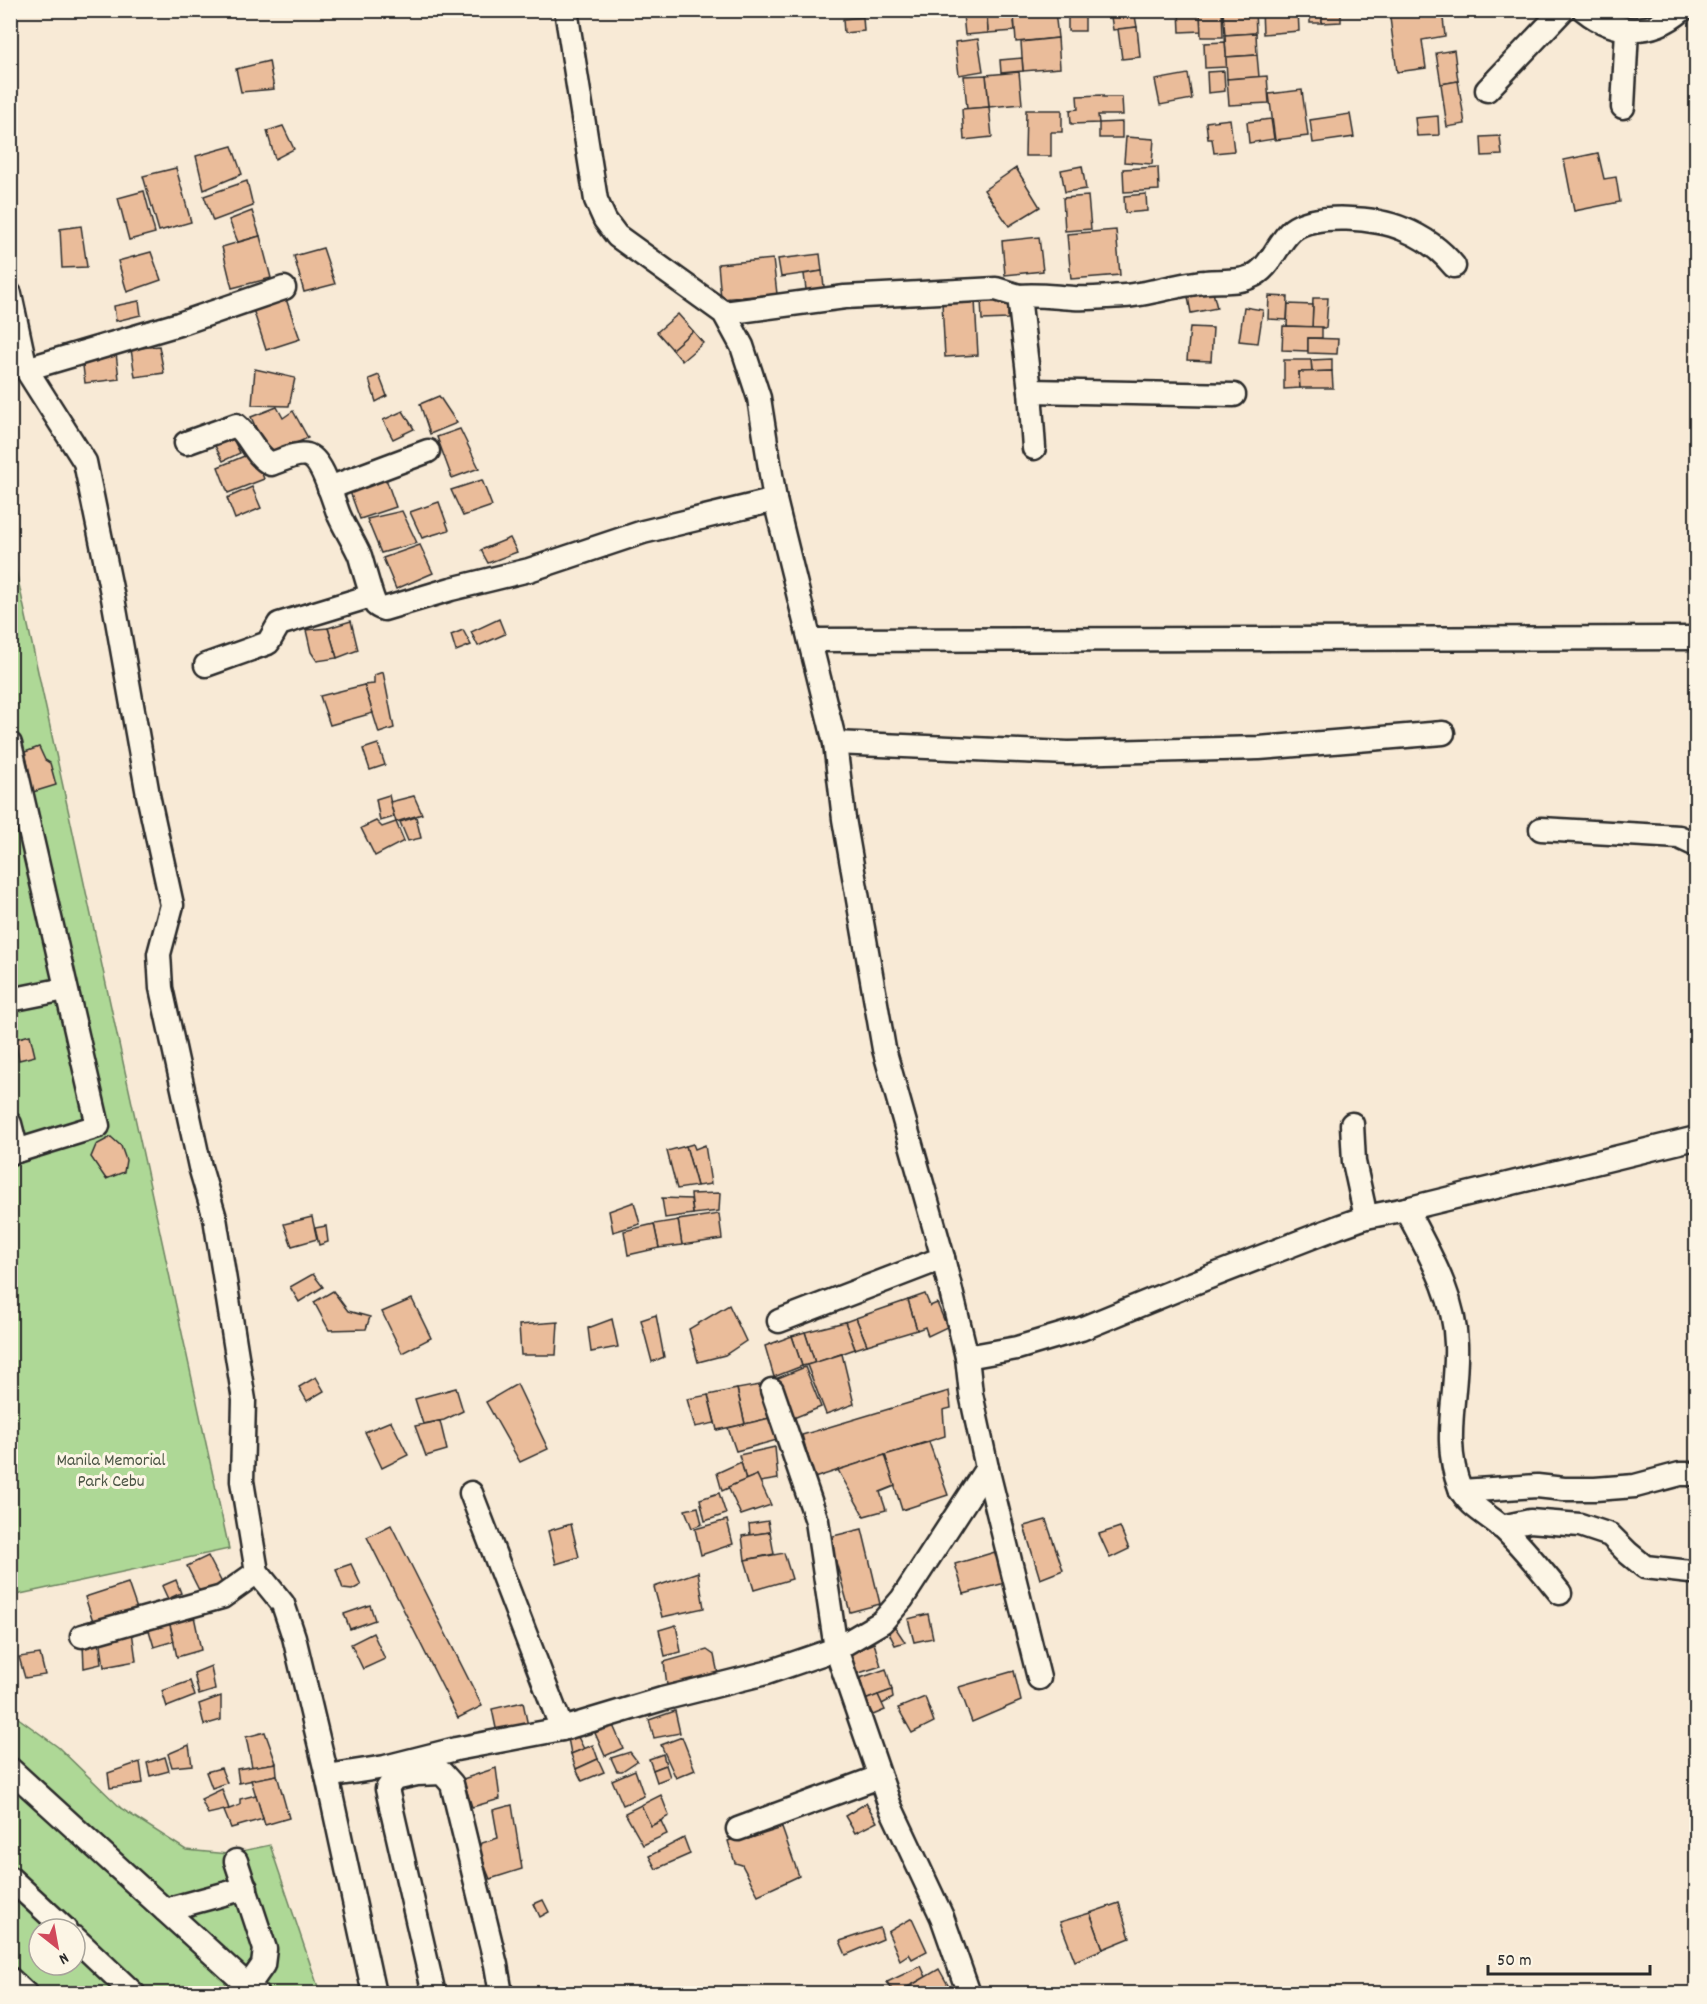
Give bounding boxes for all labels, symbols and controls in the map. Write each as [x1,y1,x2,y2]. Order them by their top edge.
park label: Manila Memorial Park Cebu [57,1449,166,1495]
north arrow [27,1917,87,1977]
scale bar [1488,1938,1650,1976]
text: N [54,1946,73,1970]
text: 50 m [1497,1949,1532,1974]

